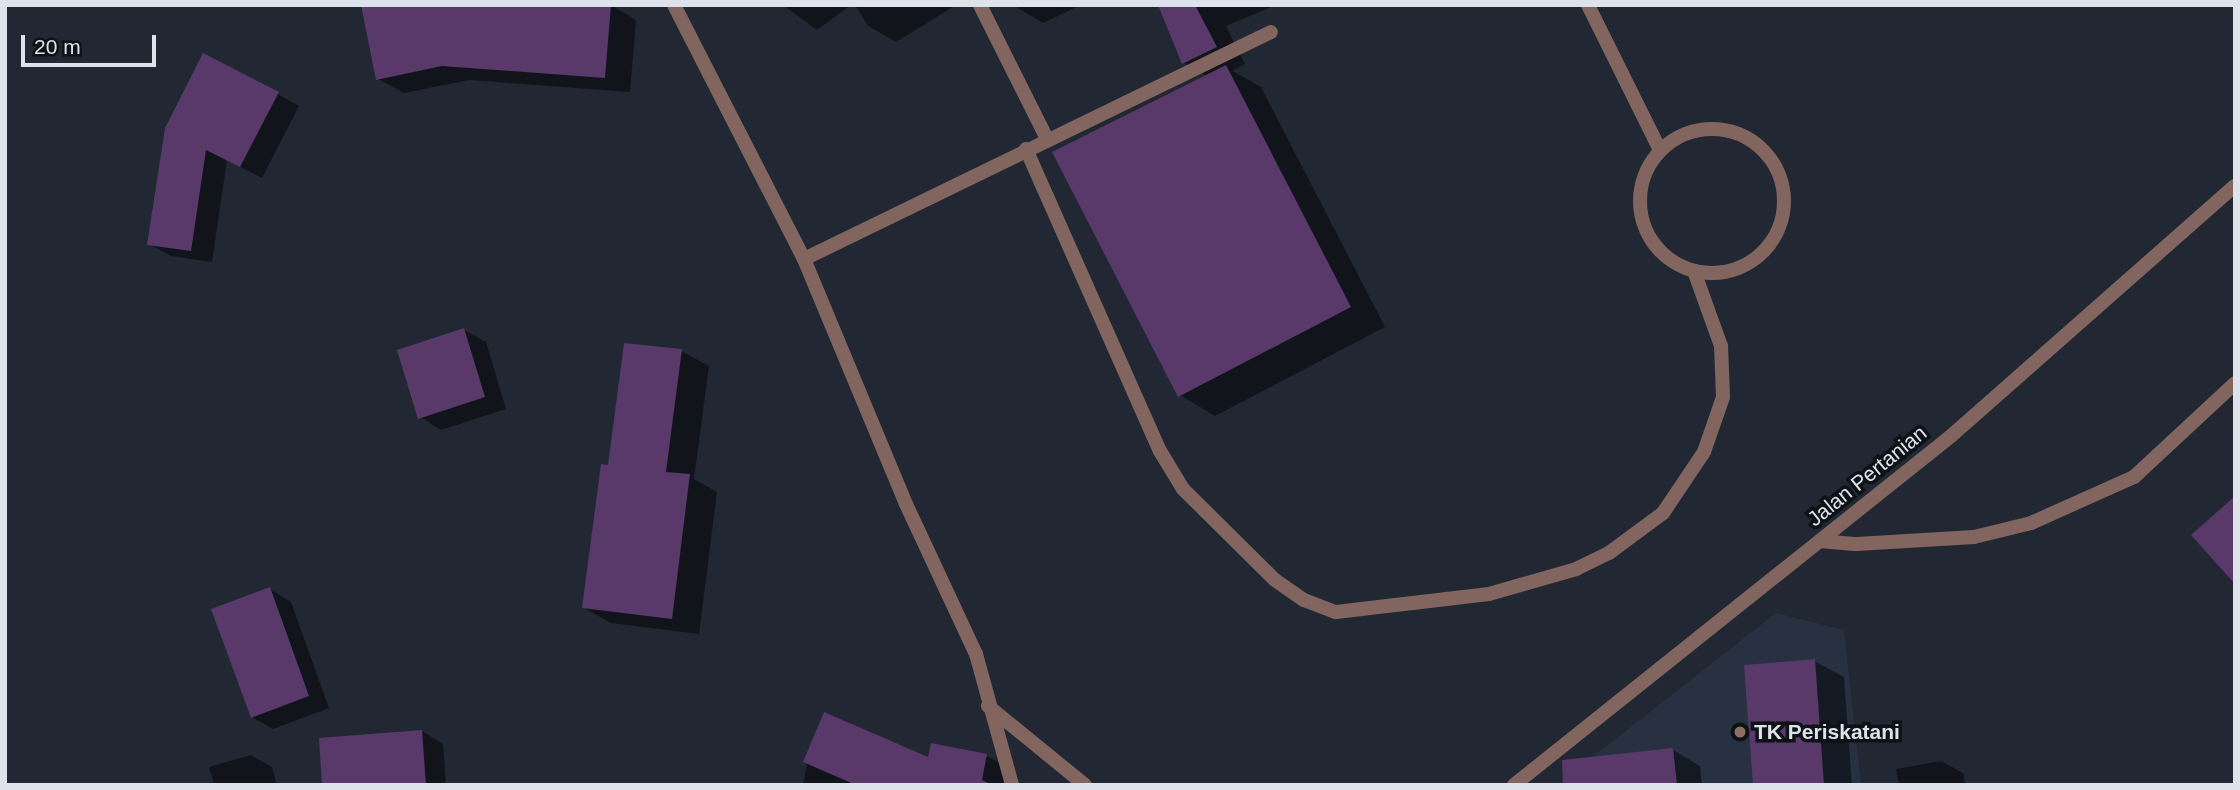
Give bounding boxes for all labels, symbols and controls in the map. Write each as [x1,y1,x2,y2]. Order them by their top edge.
scale bar [24,21,159,65]
text: 20 m [34,35,81,58]
street label: Jalan Pertanian [1802,420,1932,532]
place label: TK Periskatani [1754,719,1900,745]
marker: TK Periskatani [1732,724,1748,740]

